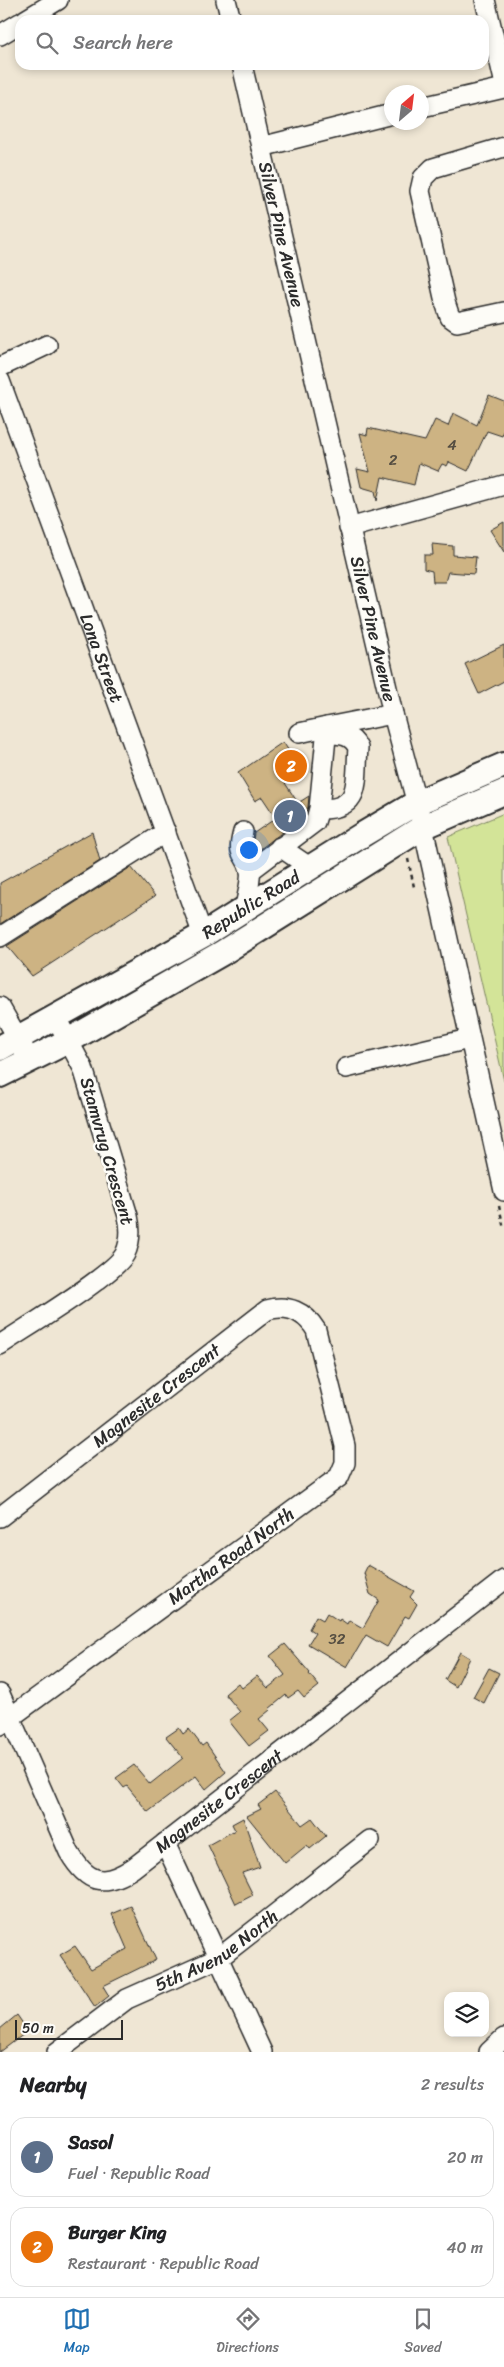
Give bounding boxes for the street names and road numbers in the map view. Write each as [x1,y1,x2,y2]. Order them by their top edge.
street label: Silver Pine Avenue [249,158,314,311]
street label: Silver Pine Avenue [341,553,406,705]
street label: Lona Street [70,609,133,707]
street label: Republic Road [195,861,308,948]
street label: Stamvrug Crescent [71,1073,143,1229]
street label: Magnesite Crescent [85,1335,228,1456]
street label: Martha Road North [161,1499,301,1613]
street label: Magnesite Crescent [148,1740,291,1862]
street label: 5th Avenue North [149,1901,286,2001]

